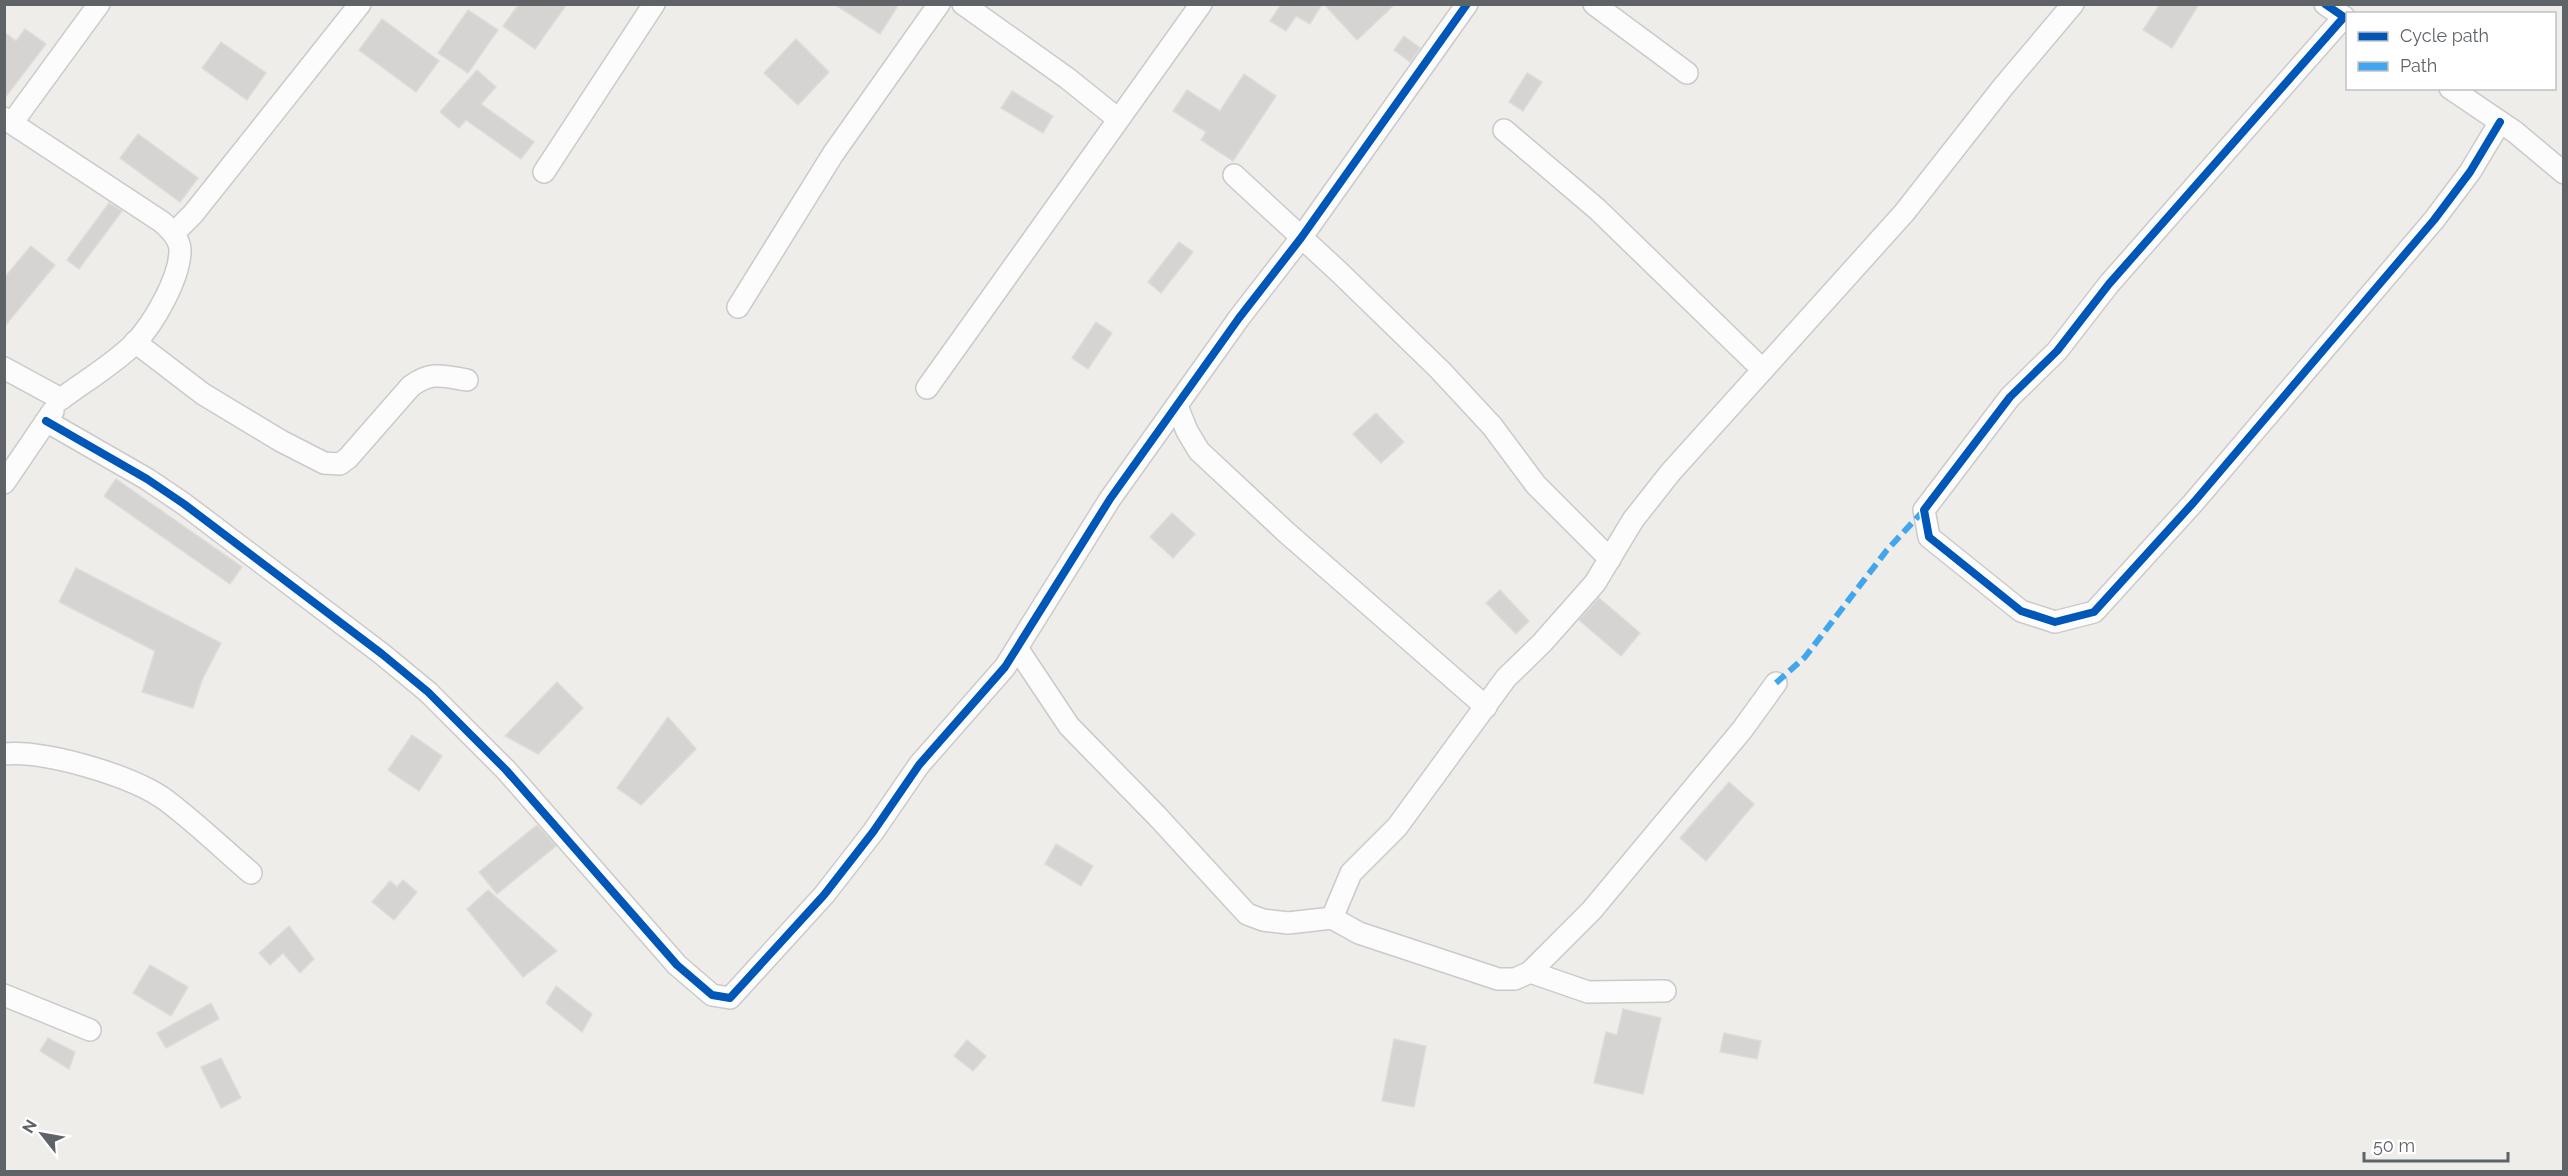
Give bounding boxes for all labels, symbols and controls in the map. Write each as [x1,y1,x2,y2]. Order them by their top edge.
legend [2346,12,2556,90]
text: Cycle path [2400,25,2489,46]
text: Path [2400,55,2437,76]
north arrow [12,1104,72,1164]
text: N [18,1116,41,1137]
scale bar [2364,1125,2508,1163]
text: 50 m [2373,1135,2415,1156]

